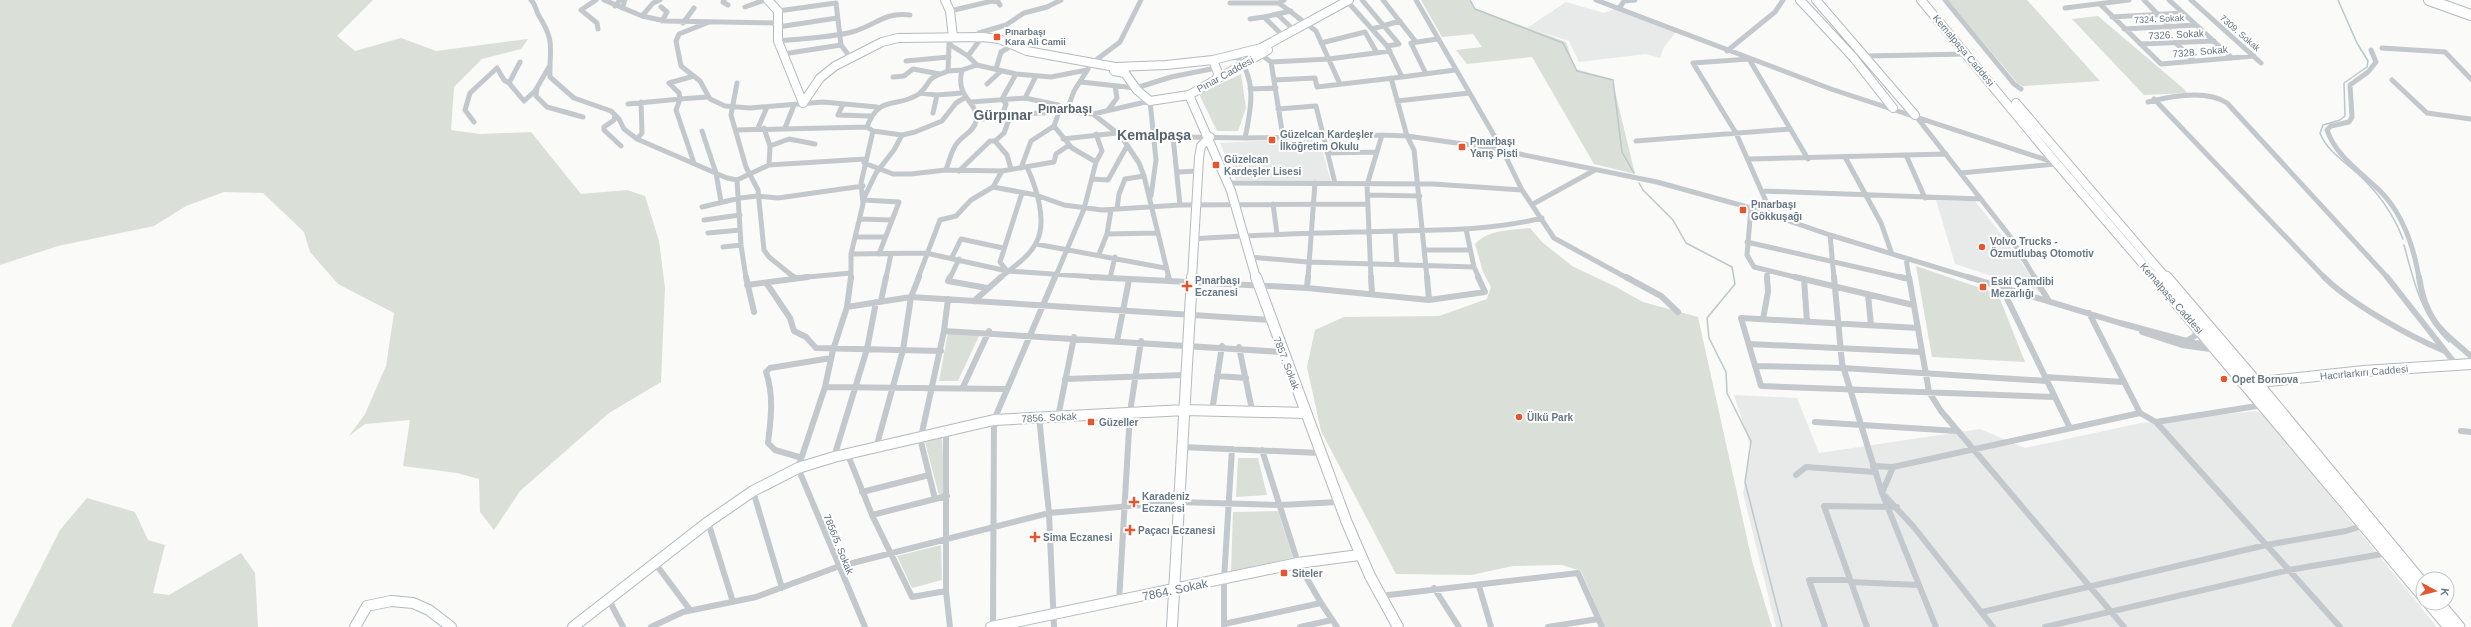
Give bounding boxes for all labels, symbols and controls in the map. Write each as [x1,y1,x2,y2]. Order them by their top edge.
street label: Kemalpaşa Caddesi [1931,13,1997,88]
street label: 7324. Sokak [2134,13,2185,25]
street label: 7309. Sokak [2218,13,2263,54]
place label: Pınarbaşı Kara Ali Camii [1005,27,1066,47]
street label: 7326. Sokak [2148,28,2205,41]
marker: Pınarbaşı Kara Ali Camii [992,32,1002,42]
street label: 7328. Sokak [2172,44,2229,59]
street label: Pınar Caddesi [1195,54,1256,95]
district label: Pınarbaşı [1038,102,1092,116]
district label: Gürpınar [973,107,1033,123]
district label: Kemalpaşa [1117,127,1191,143]
place label: Güzelcan Kardeşler İlköğretim Okulu [1280,129,1373,152]
marker: Güzelcan Kardeşler İlköğretim Okulu [1267,135,1277,145]
place label: Pınarbaşı Yarış Pisti [1470,136,1518,159]
marker: Pınarbaşı Yarış Pisti [1457,142,1467,152]
place label: Güzelcan Kardeşler Lisesi [1224,154,1301,177]
marker: Güzelcan Kardeşler Lisesi [1211,160,1221,170]
place label: Pınarbaşı Gökkuşağı [1751,199,1802,222]
marker: Pınarbaşı Gökkuşağı [1738,205,1748,215]
place label: Volvo Trucks - Özmutlubaş Otomotiv [1990,236,2094,259]
marker: Volvo Trucks - Özmutlubaş Otomotiv [1977,242,1987,252]
street label: Kemalpaşa Caddesi [2138,261,2205,336]
place label: Pınarbaşı Eczanesi [1195,275,1240,298]
place label: Eski Çamdibi Mezarlığı [1991,276,2054,299]
marker: Pınarbaşı Eczanesi [1182,281,1192,291]
marker: Eski Çamdibi Mezarlığı [1978,282,1988,292]
street label: 7857. Sokak [1271,335,1302,392]
street label: Hacırlarkırı Caddesi [2320,363,2409,382]
marker: Opet Bornova [2219,374,2229,384]
place label: Opet Bornova [2232,374,2299,385]
street label: 7856. Sokak [1021,411,1078,424]
place label: Ülkü Park [1527,411,1574,423]
marker: Ülkü Park [1514,412,1524,422]
marker: Güzeller [1086,417,1096,427]
place label: Güzeller [1099,417,1139,428]
place label: Karadeniz Eczanesi [1142,491,1190,514]
marker: Karadeniz Eczanesi [1129,497,1139,507]
street label: 7856/5. Sokak [821,512,856,577]
marker: Paçacı Eczanesi [1125,525,1135,535]
place label: Paçacı Eczanesi [1138,525,1215,536]
marker: Sima Eczanesi [1030,532,1040,542]
place label: Sima Eczanesi [1043,532,1113,543]
marker: Siteler [1279,568,1289,578]
place label: Siteler [1292,568,1323,579]
north arrow [2415,571,2455,611]
street label: 7864. Sokak [1141,576,1210,604]
text: K [2438,588,2451,597]

